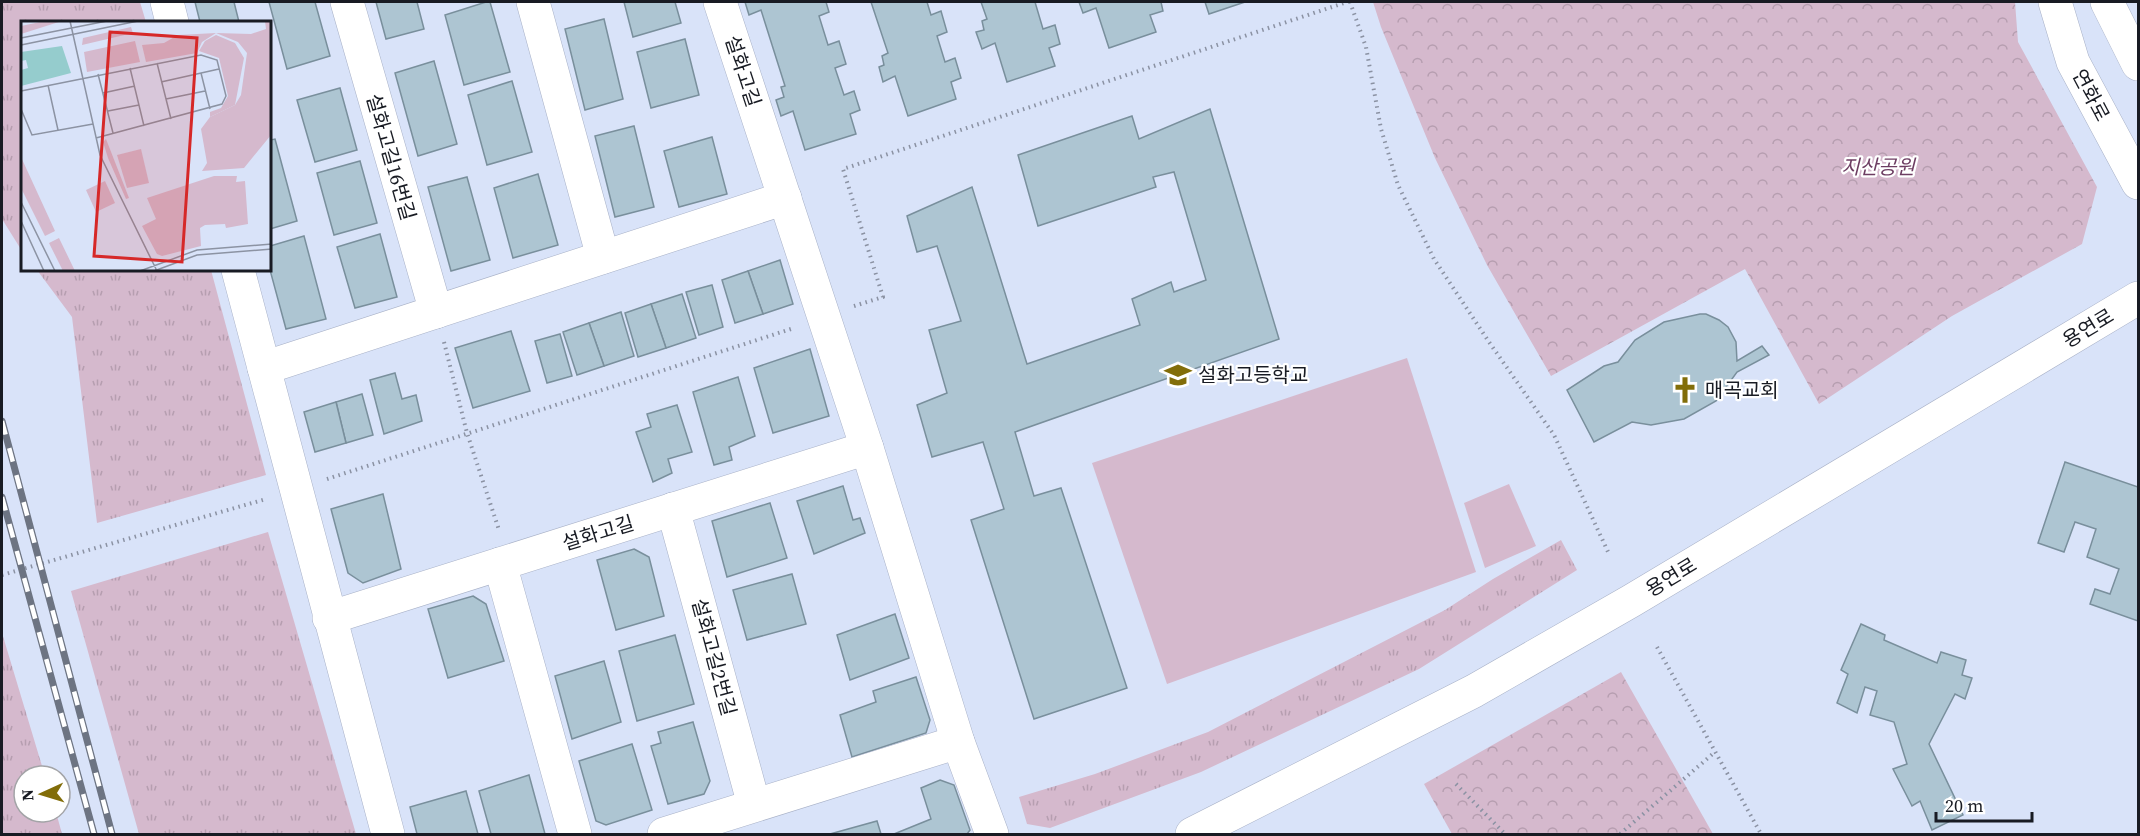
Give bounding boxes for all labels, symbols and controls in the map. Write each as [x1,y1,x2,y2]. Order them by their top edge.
inset map [21,21,272,272]
street label: 설화고길 [718,32,768,110]
street label: 연화로 [2066,64,2116,126]
street label: 설화고길16번길 [360,90,422,224]
park label: 지산공원 [1841,153,1916,181]
street label: 용연로 [2057,302,2119,354]
school or university icon: 설화고등학교 [1163,360,1193,390]
place label: 설화고등학교 [1198,361,1308,389]
church icon: 매곡교회 [1670,375,1700,405]
place label: 매곡교회 [1705,376,1779,404]
street label: 설화고길 [559,509,637,557]
street label: 용연로 [1640,551,1702,603]
street label: 설화고길2번길 [685,595,743,719]
north arrow [12,764,72,824]
scale bar [1936,785,2032,823]
text: N [16,788,38,802]
text: 20 m [1945,793,1983,818]

